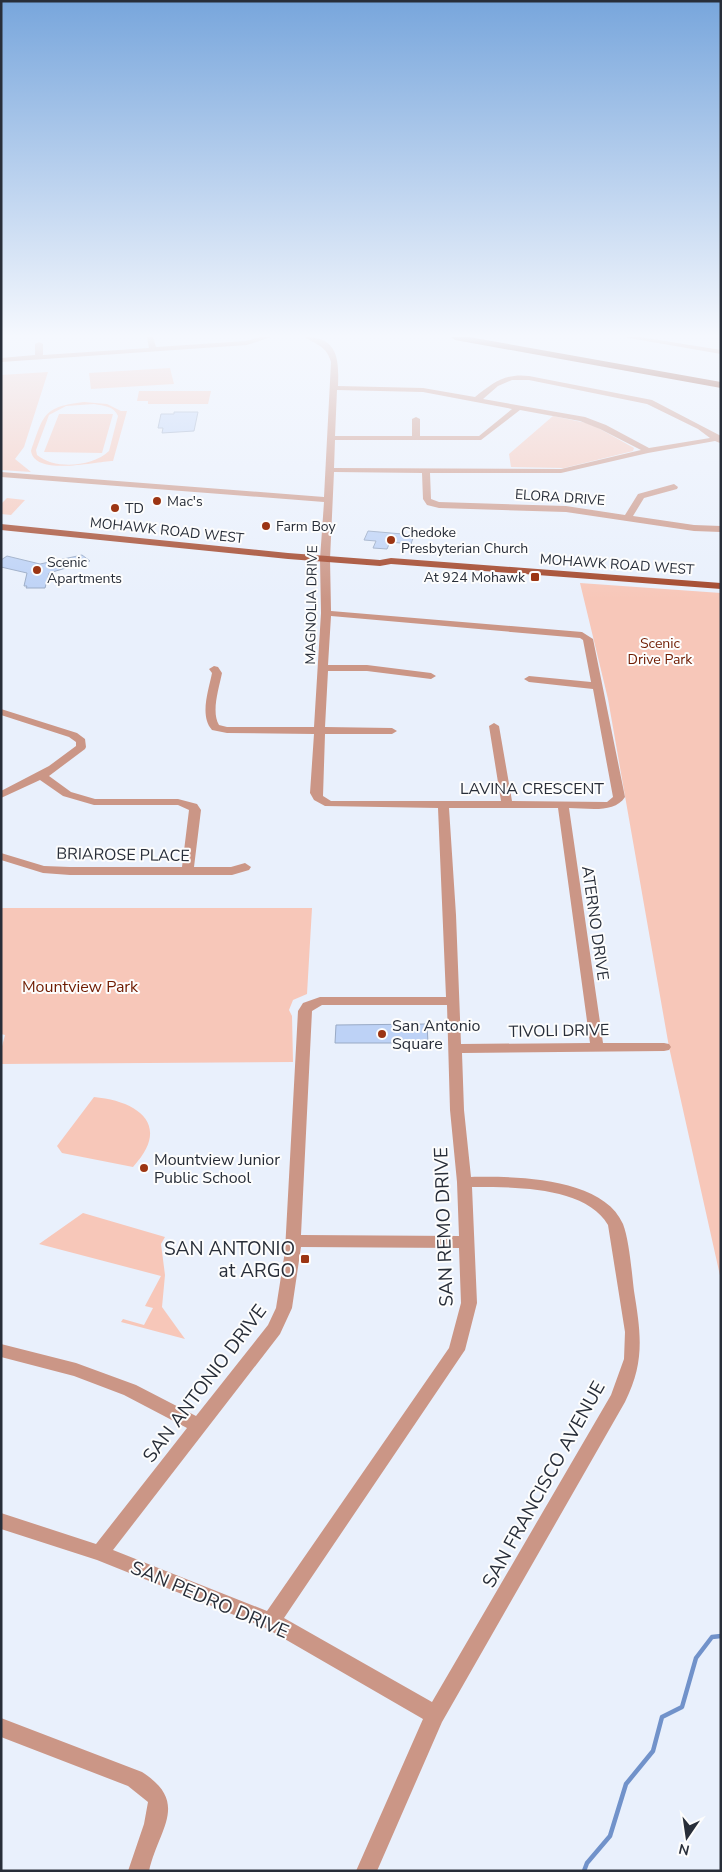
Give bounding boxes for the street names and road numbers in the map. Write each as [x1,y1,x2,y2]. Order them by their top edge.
street label: ELORA DRIVE [514,485,606,510]
street label: MOHAWK ROAD WEST [89,513,246,548]
street label: MAGNOLIA DRIVE [301,545,322,665]
street label: MOHAWK ROAD WEST [539,550,695,579]
street label: LAVINA CRESCENT [460,778,604,800]
street label: BRIAROSE PLACE [56,843,190,867]
street label: ATERNO DRIVE [576,864,614,982]
street label: TIVOLI DRIVE [508,1019,610,1043]
street label: SAN REMO DRIVE [428,1147,460,1307]
street label: SAN ANTONIO DRIVE [137,1299,273,1468]
street label: SAN FRANCISCO AVENUE [476,1377,612,1592]
street label: SAN PEDRO DRIVE [126,1555,293,1645]

